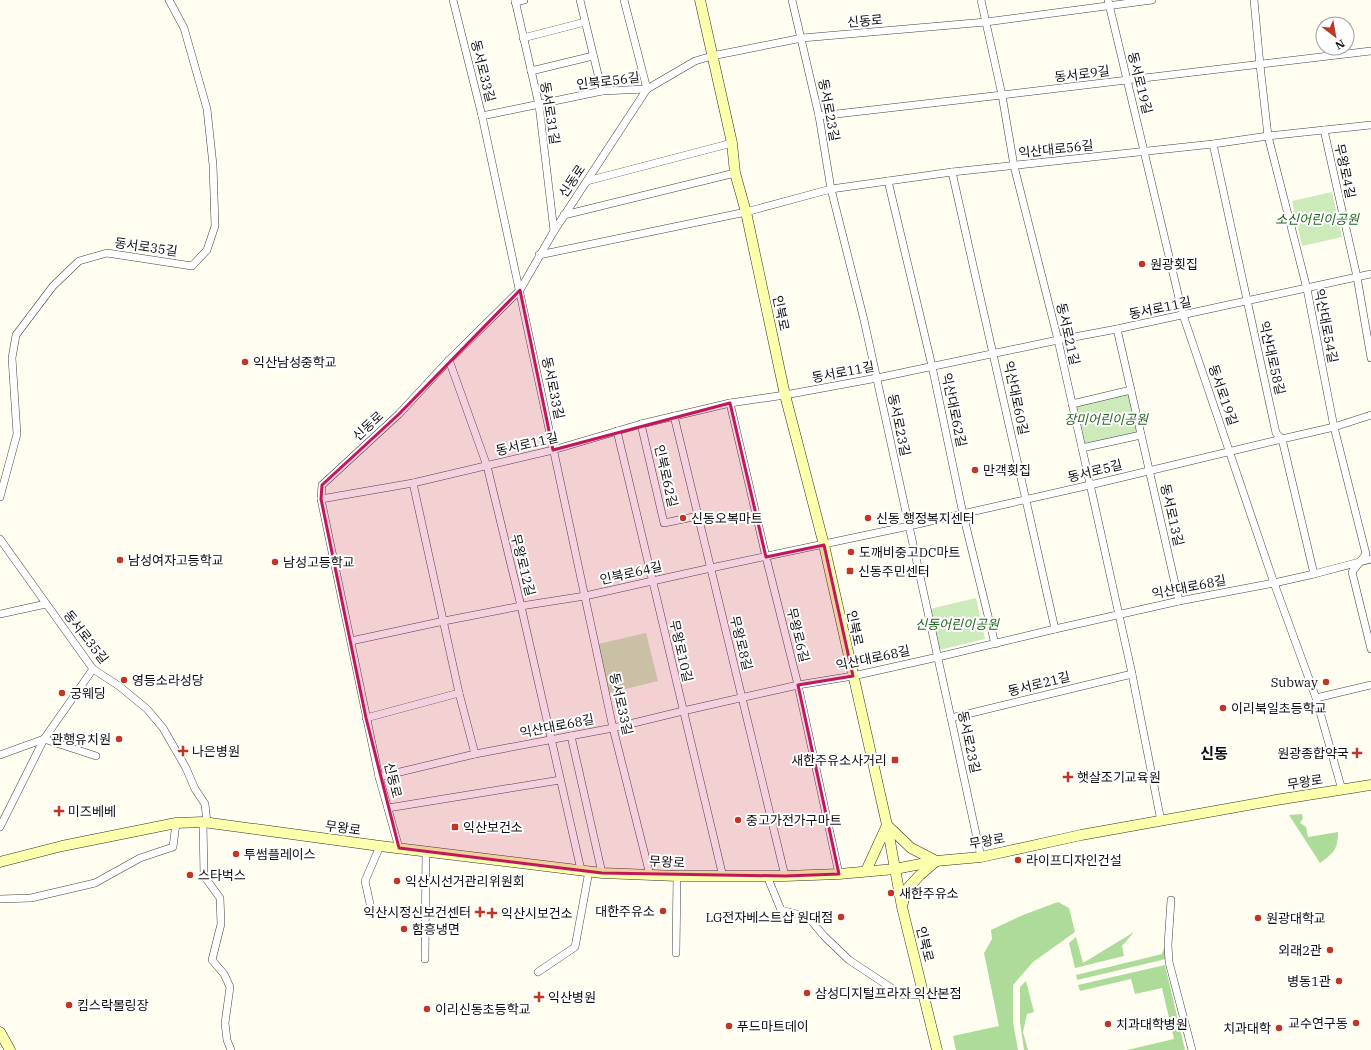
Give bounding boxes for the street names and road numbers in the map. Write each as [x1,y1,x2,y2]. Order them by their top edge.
street label: 신동로 [846,11,884,31]
street label: 동서로33길 [467,38,499,104]
street label: 동서로19길 [1124,50,1156,116]
street label: 동서로9길 [1053,62,1111,86]
street label: 인북로56길 [575,69,641,93]
street label: 동서로23길 [815,77,843,143]
street label: 동서로31길 [537,80,563,146]
street label: 익산대로56길 [1018,137,1094,161]
street label: 무왕로4길 [1331,142,1359,200]
street label: 신동로 [555,161,589,201]
street label: 동서로35길 [113,234,179,260]
street label: 익산대로54길 [1310,287,1342,365]
street label: 동서로11길 [1127,293,1193,323]
street label: 인북로 [769,294,793,332]
street label: 동서로21길 [1053,301,1083,367]
street label: 익산대로58길 [1255,319,1289,397]
street label: 동서로33길 [538,355,568,421]
street label: 동서로11길 [810,358,876,386]
street label: 익산대로60길 [1000,359,1032,437]
street label: 동서로19길 [1205,362,1241,428]
street label: 익산대로62길 [938,371,970,449]
street label: 동서로23길 [884,392,914,458]
street label: 신동로 [349,408,387,444]
street label: 동서로11길 [494,429,560,459]
street label: 인북로62길 [651,443,681,509]
street label: 동서로5길 [1066,456,1124,486]
street label: 동서로13길 [1157,482,1187,548]
street label: 무왕로12길 [507,532,539,598]
street label: 인북로64길 [598,558,664,588]
street label: 익산대로68길 [1150,571,1228,603]
street label: 무왕로6길 [783,606,813,664]
street label: 동서로35길 [60,607,112,667]
street label: 인북로 [843,609,867,647]
street label: 무왕로8길 [726,614,756,672]
street label: 무왕로10길 [666,618,696,684]
street label: 익산대로68길 [834,642,912,674]
street label: 동서로21길 [1006,668,1072,700]
street label: 동서로33길 [606,671,636,737]
street label: 동서로23길 [954,709,984,775]
street label: 익산대로68길 [518,710,596,742]
street label: 신동로 [380,761,406,799]
street label: 무왕로 [1286,771,1324,793]
street label: 무왕로 [324,817,362,839]
street label: 무왕로 [968,830,1006,852]
street label: 무왕로 [649,853,685,871]
street label: 인북로 [912,925,938,963]

